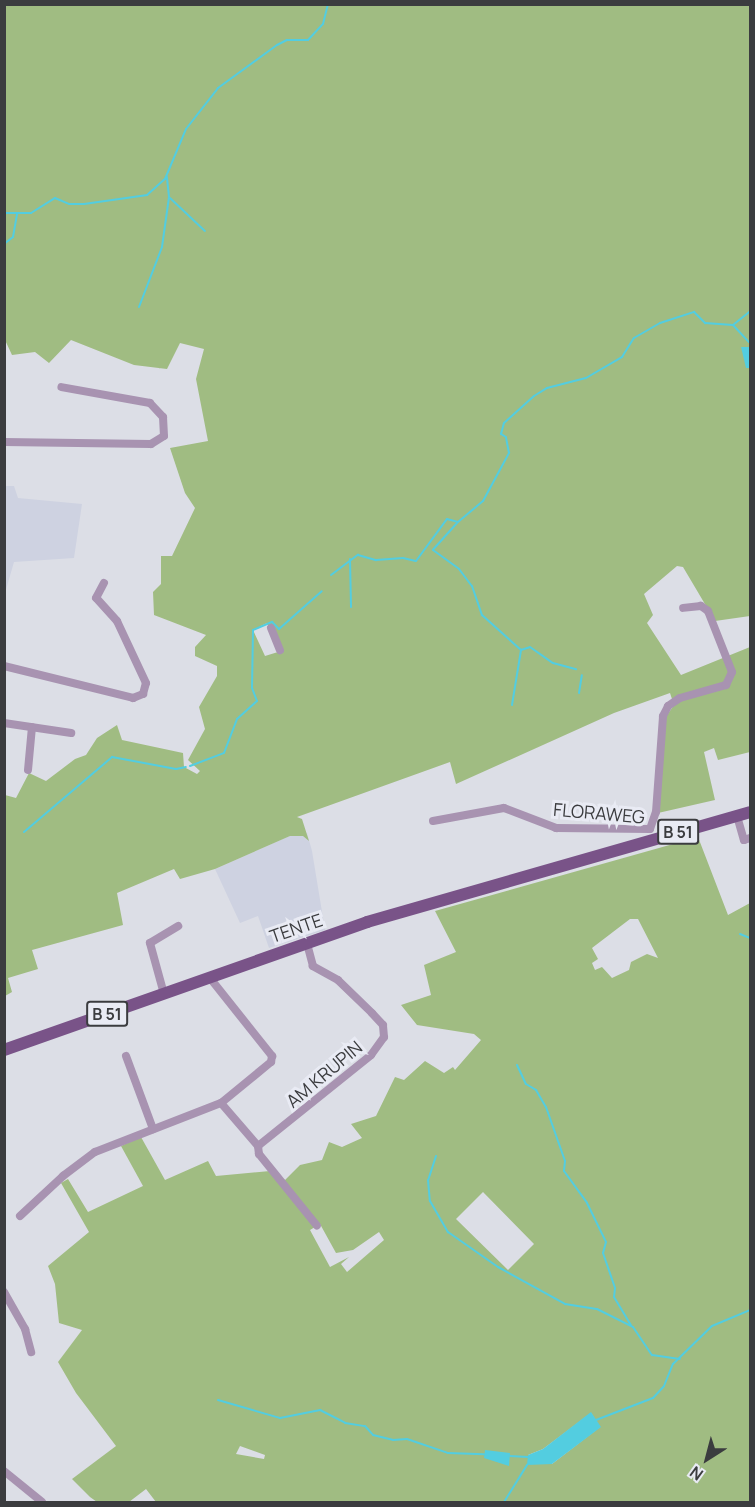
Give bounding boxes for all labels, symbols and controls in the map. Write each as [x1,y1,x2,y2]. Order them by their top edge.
street label: FLORAWEG [552,798,646,828]
road number: B 51 [657,819,699,845]
street label: TENTE [267,909,325,947]
road number: B 51 [86,1001,128,1027]
street label: AM KRUPIN [282,1036,366,1112]
north arrow [677,1429,737,1489]
text: N [685,1461,708,1486]

